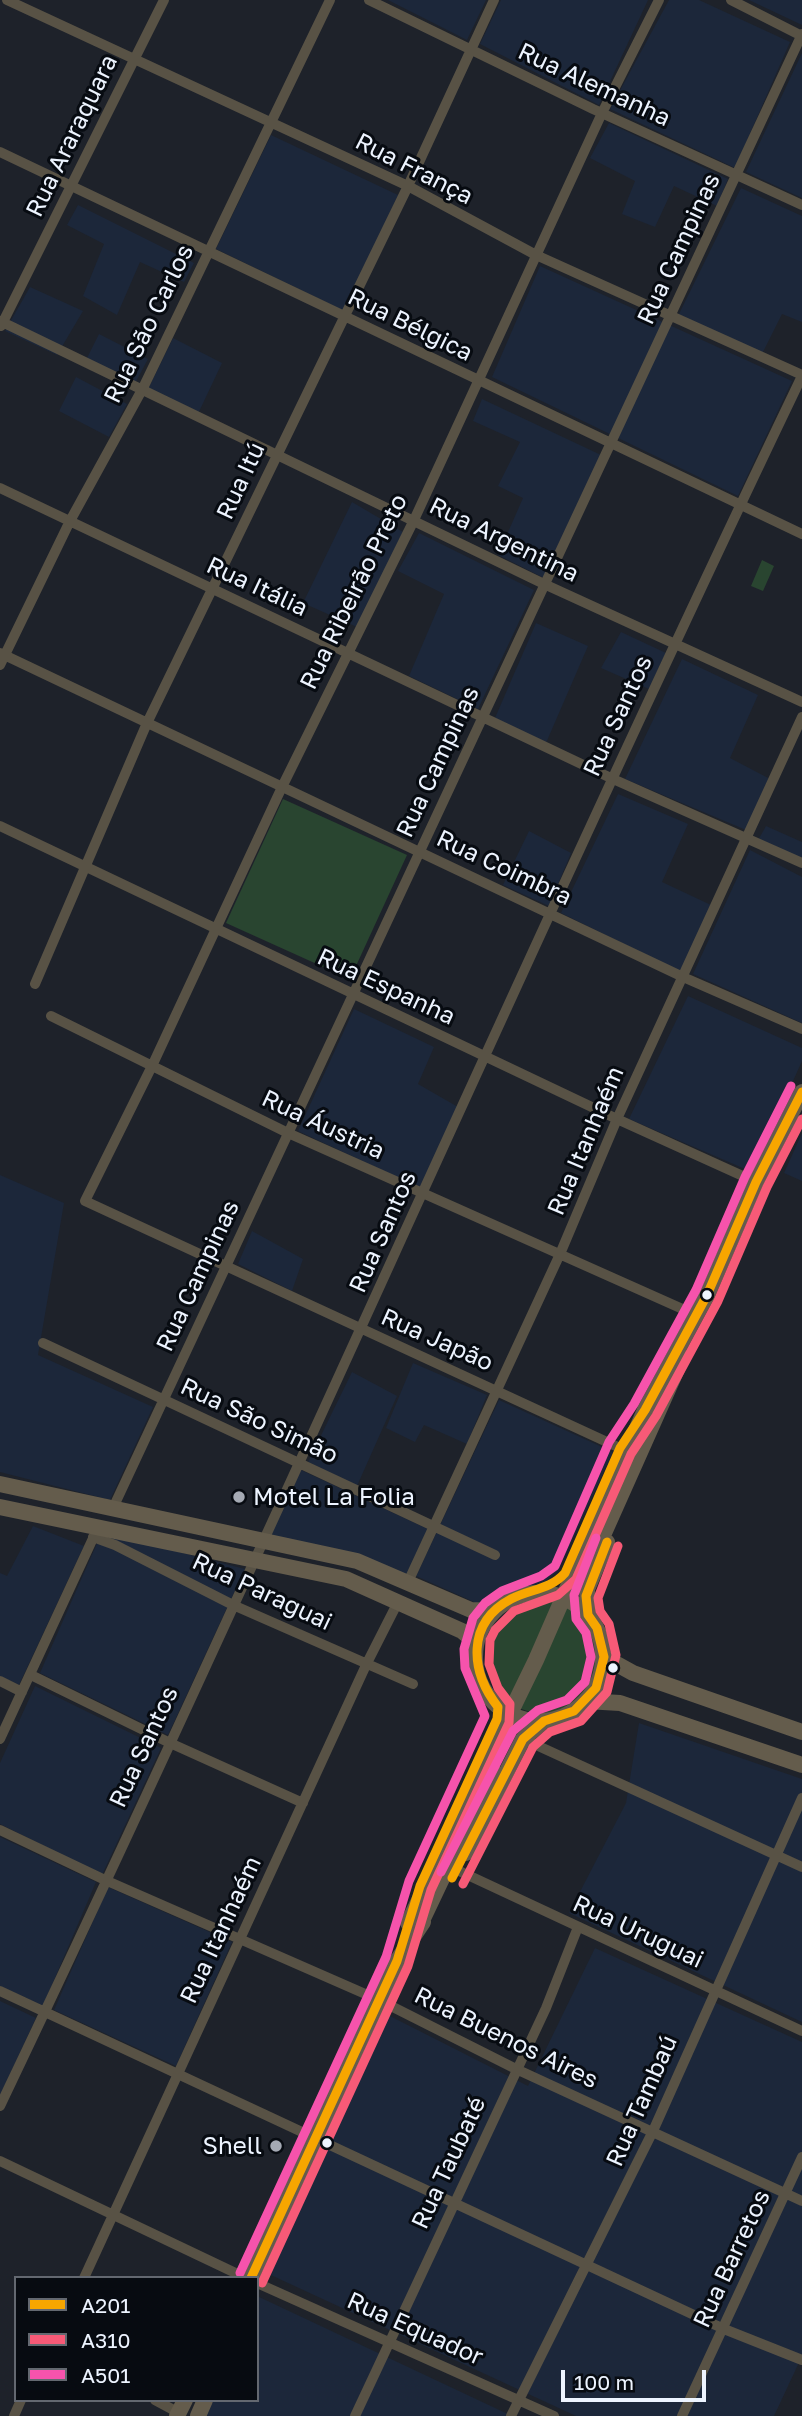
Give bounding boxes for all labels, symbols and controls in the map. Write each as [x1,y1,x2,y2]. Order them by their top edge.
street label: Rua Alemanha [513,37,675,133]
street label: Rua Araraquara [20,50,124,222]
street label: Rua França [350,127,478,211]
street label: Rua Campinas [631,169,727,329]
street label: Rua São Carlos [98,240,200,408]
street label: Rua Bélgica [343,282,477,368]
street label: Rua Itú [211,438,271,524]
street label: Rua Ribeirão Preto [294,490,414,694]
street label: Rua Argentina [425,491,583,589]
street label: Rua Itália [202,551,312,623]
street label: Rua Santos [577,651,659,781]
street label: Rua Campinas [390,682,486,842]
street label: Rua Coimbra [432,824,576,912]
street label: Rua Espanha [313,943,459,1031]
street label: Rua Itanhaém [542,1062,630,1220]
street label: Rua Áustria [257,1084,389,1166]
street label: Rua Santos [343,1167,423,1297]
street label: Rua Campinas [150,1196,246,1356]
unlabelled marker [700,1288,714,1302]
street label: Rua Japão [377,1303,497,1377]
street label: Rua São Simão [176,1372,342,1470]
place label: Motel La Folia [253,1483,415,1511]
marker: Motel La Folia [231,1489,247,1505]
street label: Rua Paraguai [188,1547,336,1637]
unlabelled marker [606,1661,620,1675]
street label: Rua Santos [103,1682,185,1812]
street label: Rua Itanhaém [174,1852,268,2008]
street label: Rua Uruguai [568,1889,708,1975]
street label: Rua Buenos Aires [410,1981,602,2095]
street label: Rua Tambaú [600,2031,684,2171]
street label: Rua Taubaté [406,2092,492,2234]
place label: Shell [203,2132,262,2160]
unlabelled marker [320,2136,334,2150]
marker: Shell [268,2138,284,2154]
street label: Rua Barretos [688,2186,776,2332]
legend [14,2276,259,2402]
street label: Rua Equador [343,2286,487,2372]
text: A201 [81,2292,130,2318]
text: A310 [81,2327,131,2353]
scale bar [564,2356,709,2400]
text: A501 [81,2362,130,2388]
text: 100 m [574,2369,634,2395]

